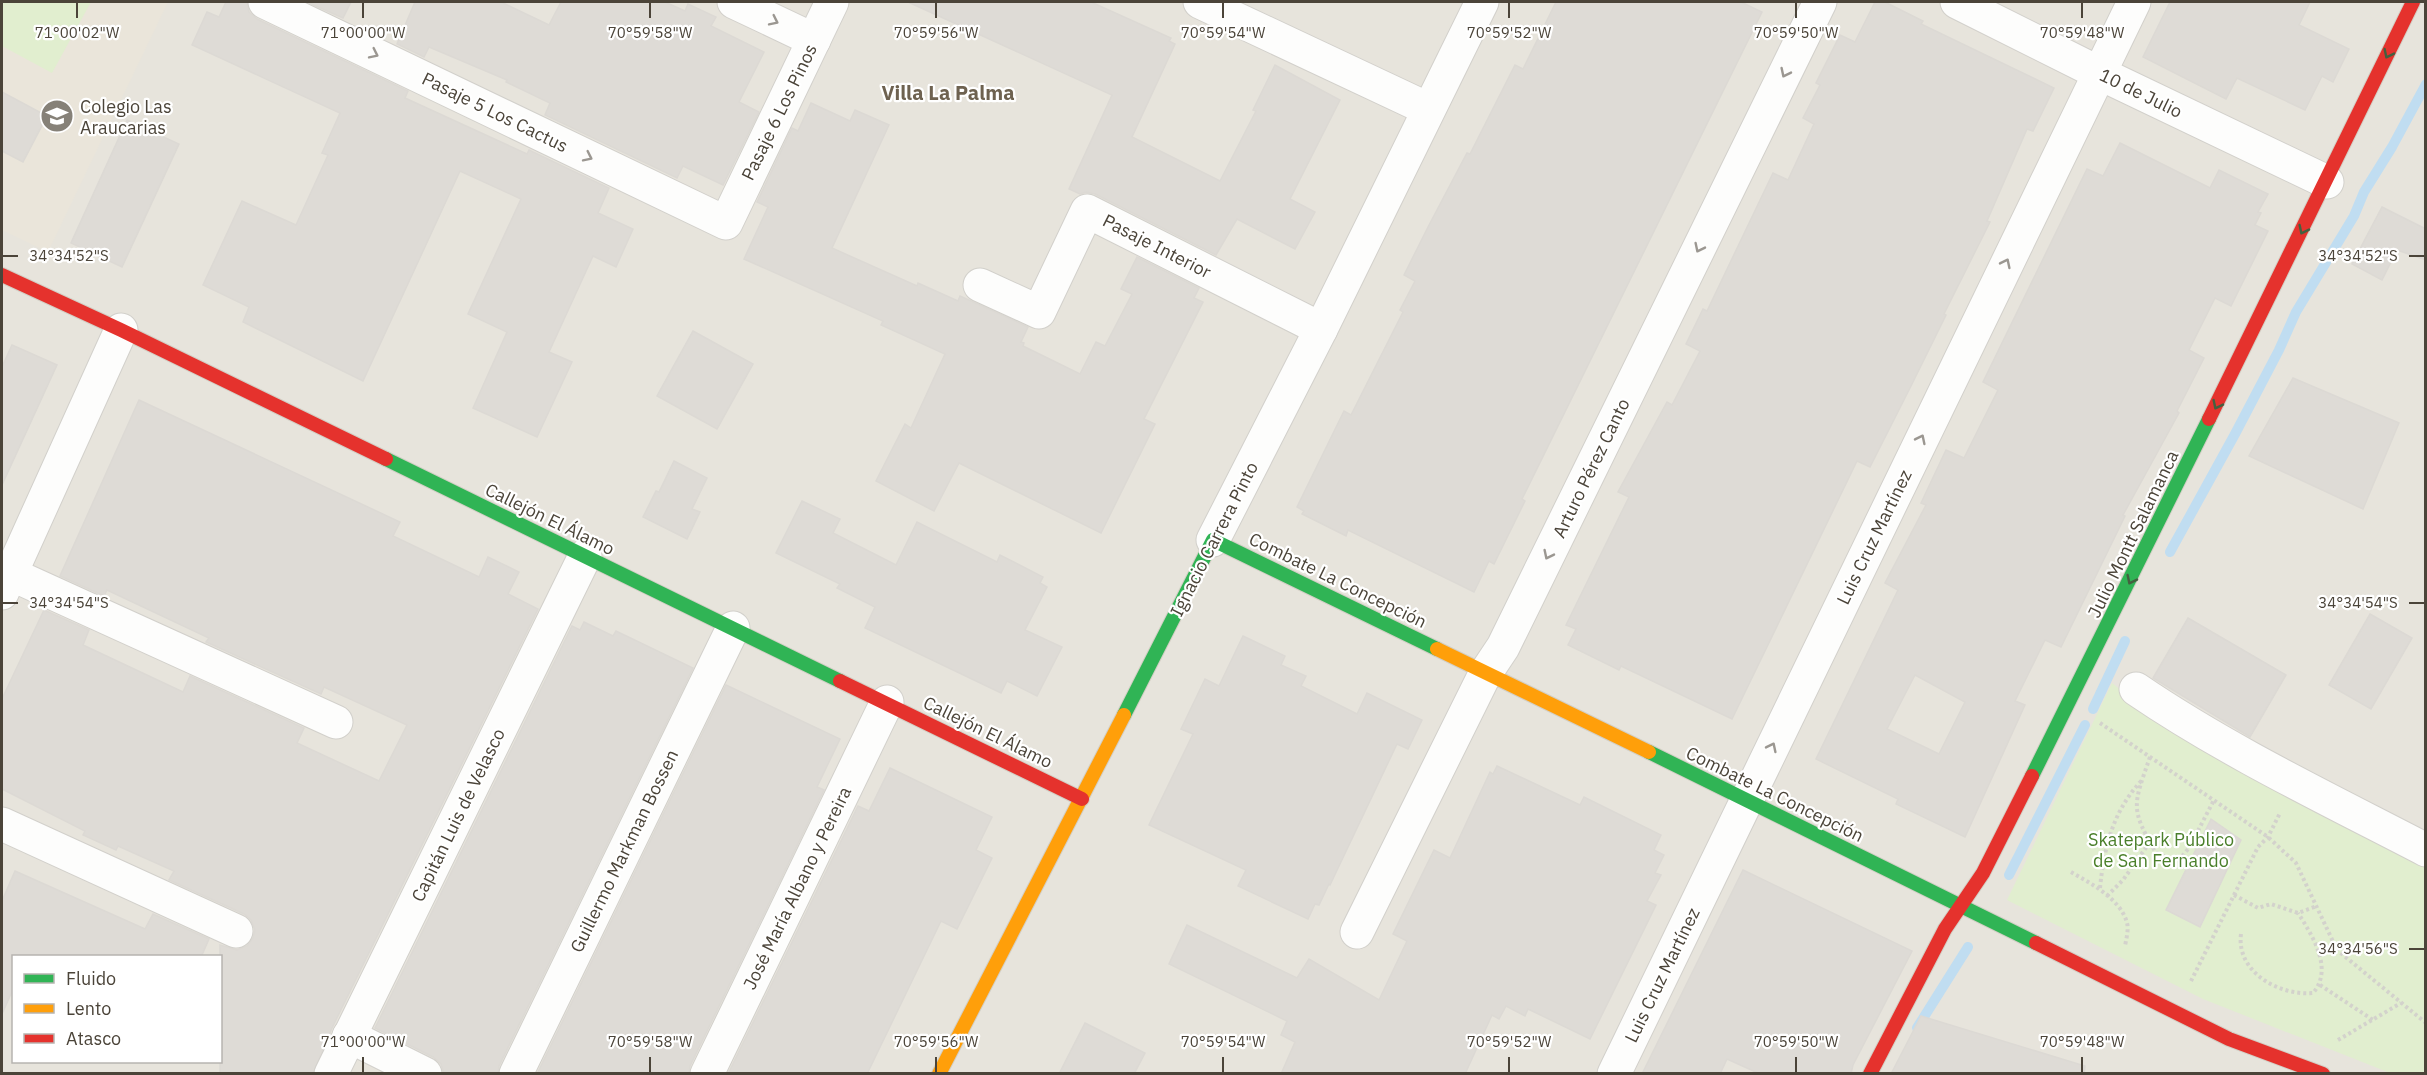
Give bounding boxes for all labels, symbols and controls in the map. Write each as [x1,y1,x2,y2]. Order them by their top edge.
one-way arrow [768,13,779,25]
text: 71°00'02"W [35,23,120,42]
text: 71°00'00"W [321,23,406,42]
text: 70°59'58"W [608,23,693,42]
text: 70°59'56"W [894,23,979,42]
text: 70°59'54"W [1181,23,1266,42]
text: 70°59'52"W [1467,23,1552,42]
text: 70°59'50"W [1754,23,1839,42]
text: 70°59'48"W [2040,23,2125,42]
street label: Pasaje 6 Los Pinos [736,40,822,184]
one-way arrow [368,47,379,59]
one-way arrow [2384,48,2396,59]
street label: 10 de Julio [2096,63,2186,123]
one-way arrow [1781,66,1793,77]
street label: Pasaje 5 Los Cactus [418,67,572,157]
district label: Villa La Palma [881,79,1015,106]
place label: Colegio Las Araucarias [80,95,172,139]
school or university icon: Colegio Las Araucarias [39,98,75,134]
one-way arrow [581,149,592,161]
street label: Pasaje Interior [1099,209,1215,283]
one-way arrow [2299,223,2311,234]
one-way arrow [1695,241,1707,252]
text: 34°34'52"S [29,246,109,265]
text: 34°34'52"S [2318,246,2398,265]
one-way arrow [1999,259,2011,270]
street label: Arturo Pérez Canto [1547,395,1635,541]
one-way arrow [2213,398,2224,409]
one-way arrow [1914,434,1926,445]
street label: Julio Montt Salamanca [2082,446,2184,622]
street label: Ignacio Carrera Pinto [1165,458,1263,620]
street label: Luis Cruz Martínez [1831,466,1917,608]
street label: Callejón El Álamo [482,478,618,560]
street label: Combate La Concepción [1245,527,1431,633]
one-way arrow [1544,548,1556,559]
one-way arrow [2126,573,2138,584]
text: 34°34'54"S [29,593,109,612]
text: 34°34'54"S [2318,593,2398,612]
street label: Callejón El Álamo [920,691,1056,773]
street label: Capitán Luis de Velasco [406,725,510,905]
street label: Combate La Concepción [1682,741,1868,847]
one-way arrow [1765,742,1777,753]
street label: Guillermo Markman Bossen [565,746,683,956]
street label: José María Albano y Pereira [738,782,856,993]
park label: Skatepark Público de San Fernando [2088,828,2234,872]
street label: Luis Cruz Martínez [1619,904,1705,1046]
text: 34°34'56"S [2318,939,2398,958]
legend [12,955,222,1063]
text: Fluido [66,967,116,990]
text: Lento [66,997,111,1020]
text: Atasco [66,1027,121,1050]
text: 71°00'00"W [321,1032,406,1051]
text: 70°59'58"W [608,1032,693,1051]
text: 70°59'56"W [894,1032,979,1051]
text: 70°59'54"W [1181,1032,1266,1051]
text: 70°59'52"W [1467,1032,1552,1051]
text: 70°59'50"W [1754,1032,1839,1051]
text: 70°59'48"W [2040,1032,2125,1051]

